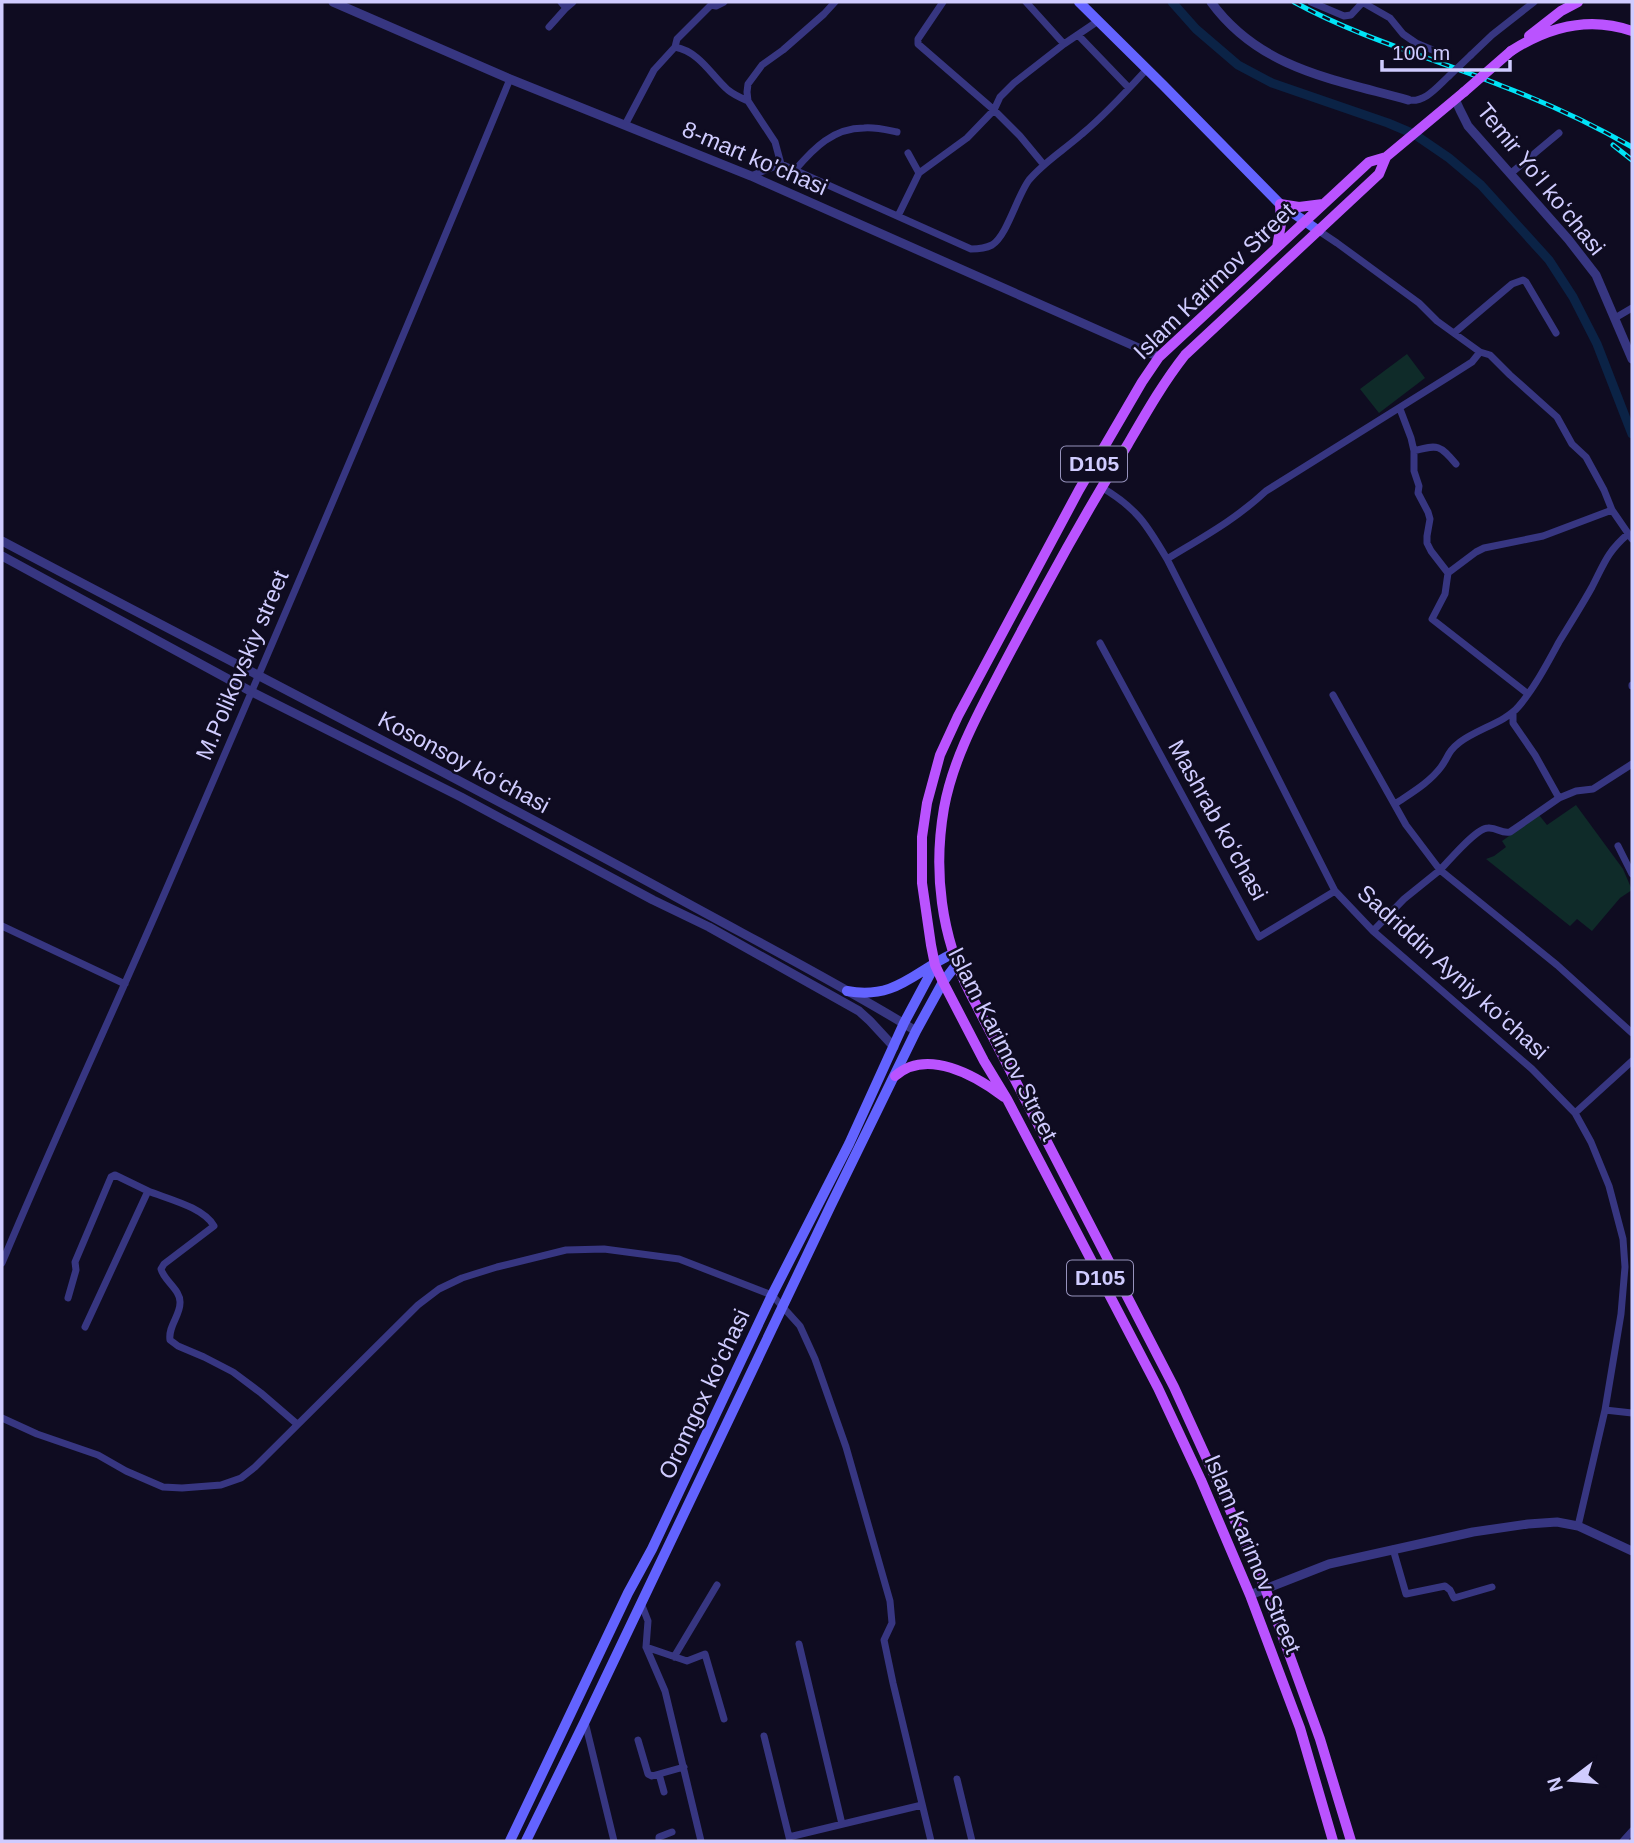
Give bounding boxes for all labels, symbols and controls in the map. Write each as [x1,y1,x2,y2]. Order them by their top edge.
scale bar [1382,28,1510,72]
text: 100 m [1392,41,1450,64]
street label: Temir Yoʻl koʻchasi [1472,98,1610,260]
street label: 8-mart ko'chasi [678,116,832,200]
street label: Islam Karimov Street [1128,197,1300,364]
road number: D105 [1061,447,1127,482]
street label: M.Polikovskiy street [190,566,294,764]
street label: Kosonsoy koʻchasi [374,706,554,818]
street label: Mashrab koʻchasi [1163,735,1273,905]
street label: Sadriddin Ayniy koʻchasi [1352,879,1554,1065]
street label: Islam Karimov Street [943,943,1063,1146]
road number: D105 [1067,1260,1133,1296]
street label: Oromgox ko‘chasi [653,1305,755,1483]
street label: Islam Karimov Street [1199,1451,1307,1658]
north arrow [1536,1745,1606,1815]
text: N [1543,1775,1567,1794]

